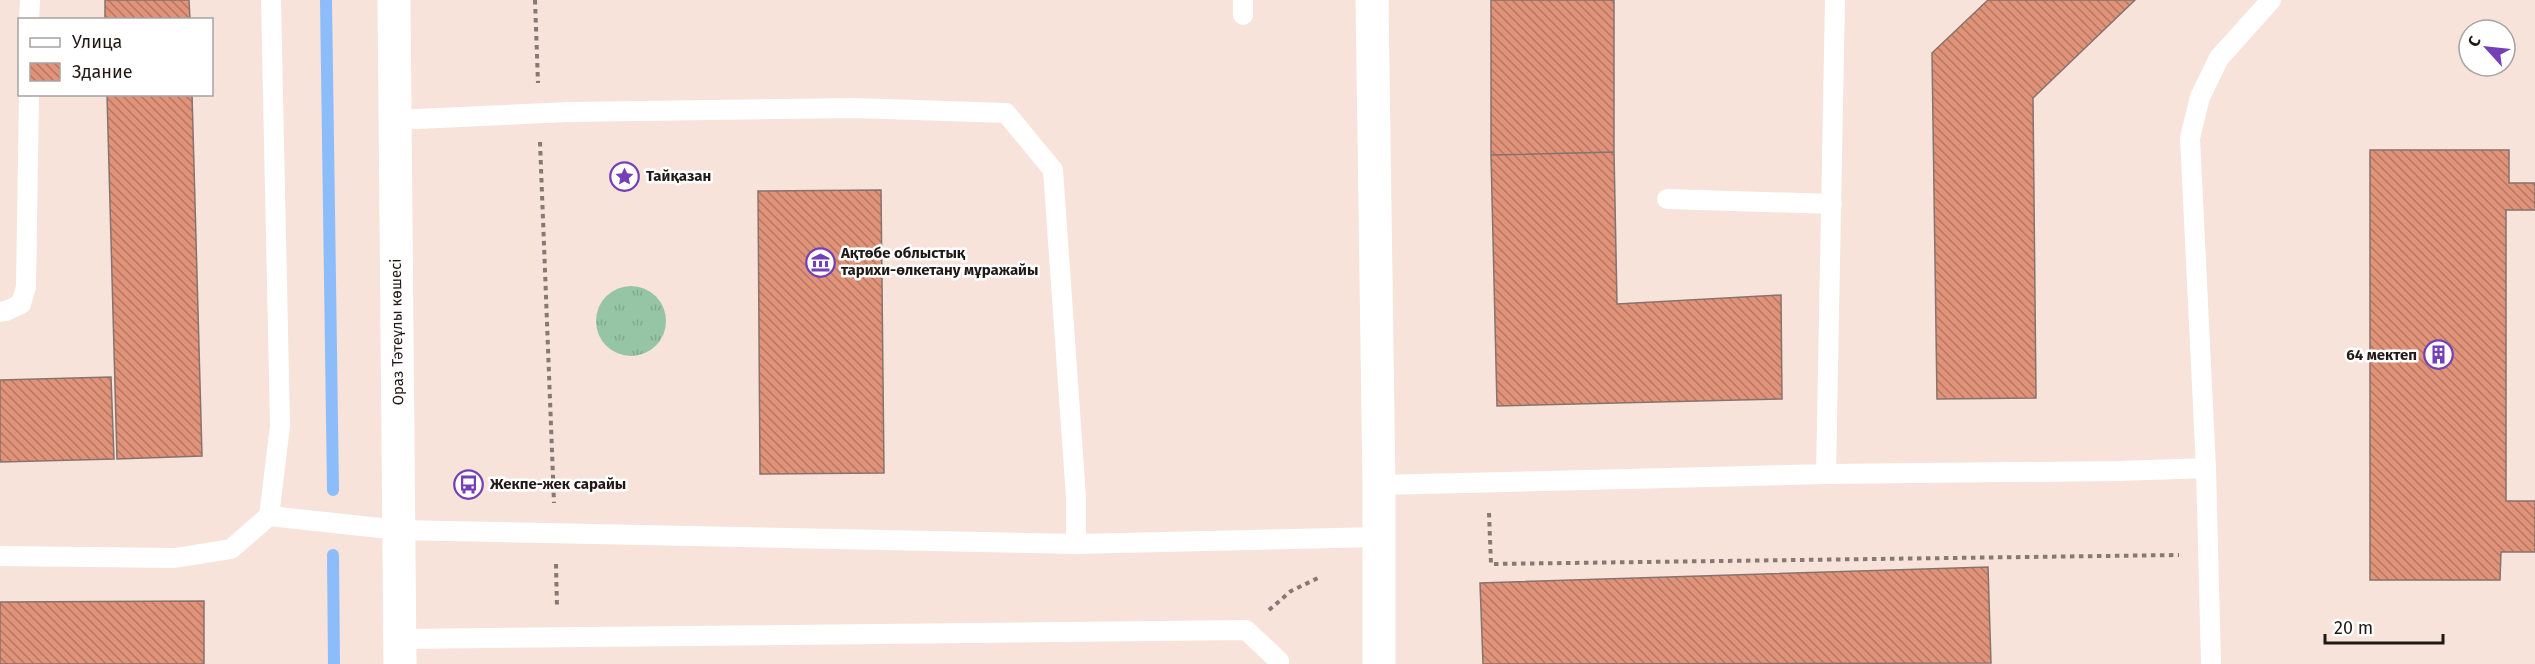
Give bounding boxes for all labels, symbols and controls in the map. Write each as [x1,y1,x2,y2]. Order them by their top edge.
legend [18,18,213,96]
north arrow [2457,18,2517,78]
text: Улица [72,31,122,53]
text: С [2464,32,2485,50]
text: Здание [72,61,133,83]
place icon: Тайқазан [609,160,641,192]
place label: Тайқазан [646,167,711,185]
place label: Ақтөбе облыстық тарихи-өлкетану мұражайы [840,244,1038,279]
museum icon: Ақтөбе облыстық тарихи-өлкетану мұражайы [804,246,836,278]
street label: Ораз Тәтеұлы көшесі [387,258,407,406]
building icon: 64 мектеп [2422,339,2454,371]
place label: 64 мектеп [2346,346,2417,364]
bus stop icon: Жекпе-жек сарайы [453,468,485,500]
place label: Жекпе-жек сарайы [489,475,626,493]
scale bar [2325,607,2444,645]
text: 20 m [2334,617,2373,639]

